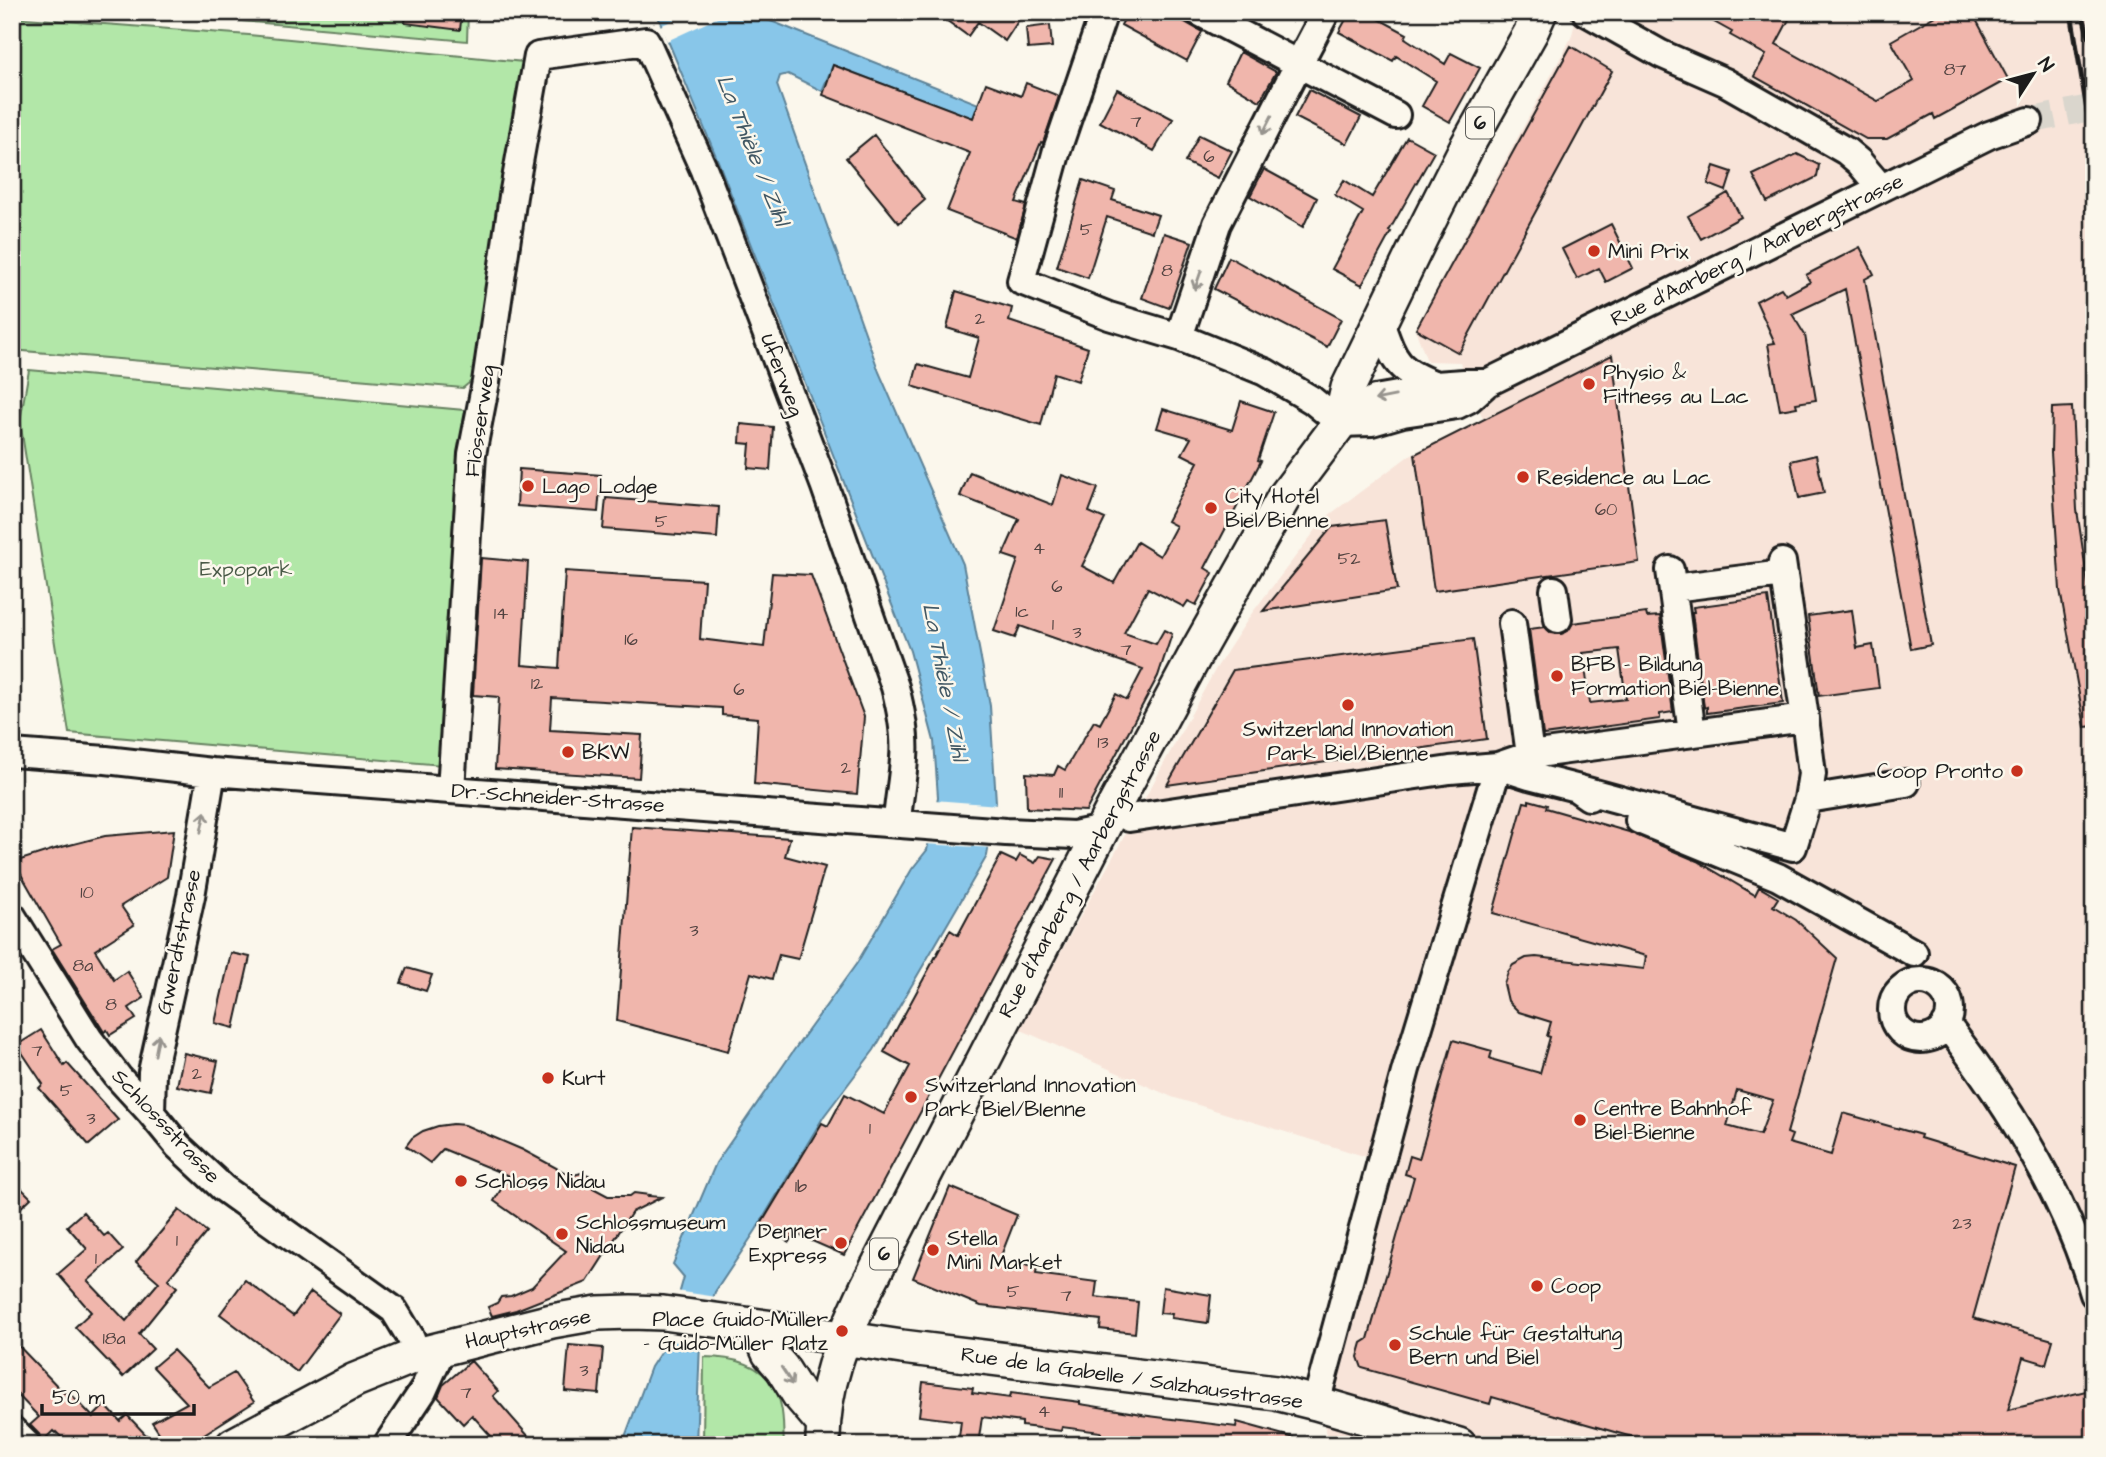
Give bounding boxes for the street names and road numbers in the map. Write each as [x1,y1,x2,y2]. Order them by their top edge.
road number: 6 [1466,108,1494,139]
street label: Rue d'Aarberg / Aarbergstrasse [1606,166,1909,335]
street label: Uferweg [751,329,811,421]
street label: Flösserweg [458,363,504,479]
street label: Rue d'Aarberg / Aarbergstrasse [992,725,1170,1024]
street label: Dr.-Schneider-Strasse [450,776,666,820]
street label: Gwerdtstrasse [149,867,209,1017]
street label: Schlossstrasse [105,1062,227,1190]
road number: 6 [870,1238,898,1270]
street label: Hauptstrasse [462,1302,594,1357]
street label: Rue de la Gabelle / Salzhausstrasse [959,1340,1305,1416]

